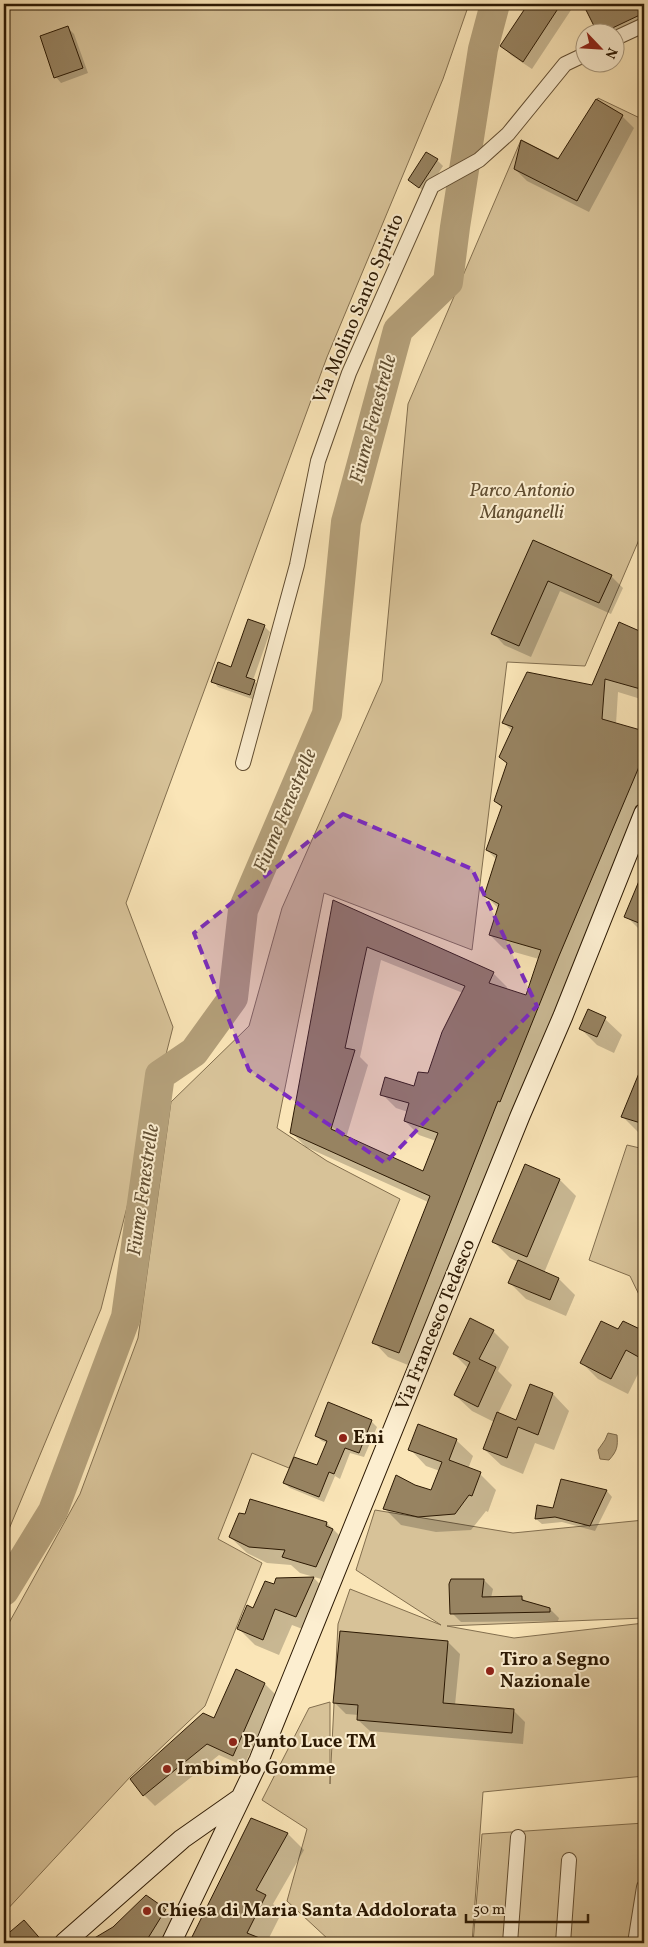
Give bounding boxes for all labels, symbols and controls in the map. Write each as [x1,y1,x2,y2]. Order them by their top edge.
north arrow [576,22,626,72]
text: N [600,44,621,61]
street label: Via Molino Santo Spirito [307,210,411,408]
water label: Fiume Fenestrelle [343,351,405,486]
park label: Parco Antonio Manganelli [469,478,575,526]
water label: Fiume Fenestrelle [247,744,325,877]
water label: Fiume Fenestrelle [121,1122,167,1257]
street label: Via Francesco Tedesco [390,1235,482,1415]
place label: Eni [353,1425,384,1451]
marker: Eni [337,1432,349,1444]
place label: Tiro a Segno Nazionale [500,1647,610,1695]
marker: Tiro a Segno Nazionale [484,1665,496,1677]
place label: Punto Luce TM [243,1729,376,1755]
marker: Punto Luce TM [227,1736,239,1748]
place label: Imbimbo Gomme [177,1756,336,1782]
marker: Imbimbo Gomme [161,1763,173,1775]
scale bar [466,1892,588,1924]
place label: Chiesa di Maria Santa Addolorata [157,1898,457,1924]
text: 50 m [473,1900,505,1921]
marker: Chiesa di Maria Santa Addolorata [141,1905,153,1917]

